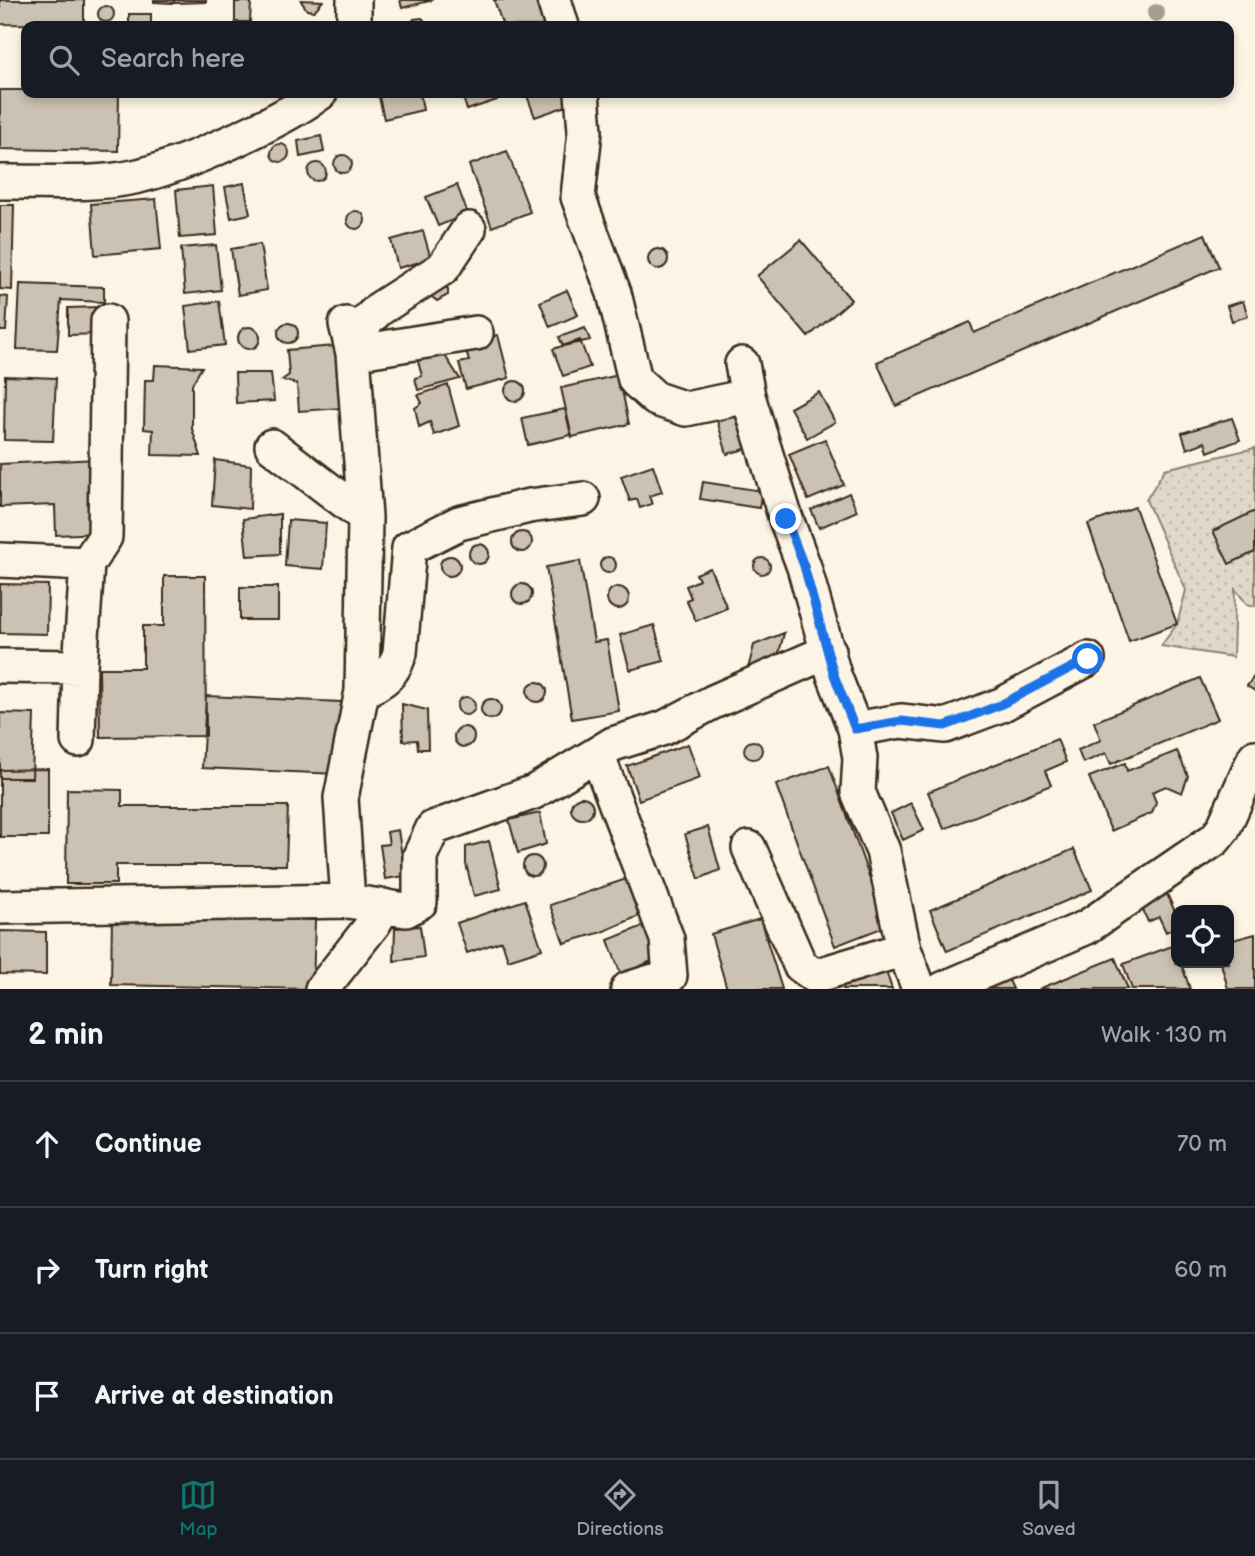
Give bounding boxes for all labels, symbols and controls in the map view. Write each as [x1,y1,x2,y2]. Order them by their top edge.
search box [21,21,1234,98]
icon: search [45,41,83,79]
text: Search here [101,44,245,75]
route end [770,503,801,534]
route start [1072,643,1103,674]
map controls [1171,905,1234,968]
button: locate [1171,905,1234,968]
text: 2 min [28,1017,104,1053]
text: Walk · 130 m [1101,1021,1227,1049]
icon: ahead [28,1125,66,1163]
text: Continue [95,1129,202,1160]
text: 70 m [1177,1130,1227,1158]
icon: right [28,1251,66,1289]
text: Turn right [95,1255,208,1286]
text: 60 m [1174,1256,1227,1284]
icon: arrive [28,1377,66,1415]
text: Arrive at destination [95,1381,334,1412]
tab: Map [179,1476,218,1541]
tab: Directions [576,1476,664,1541]
tab: Saved [1022,1476,1076,1541]

